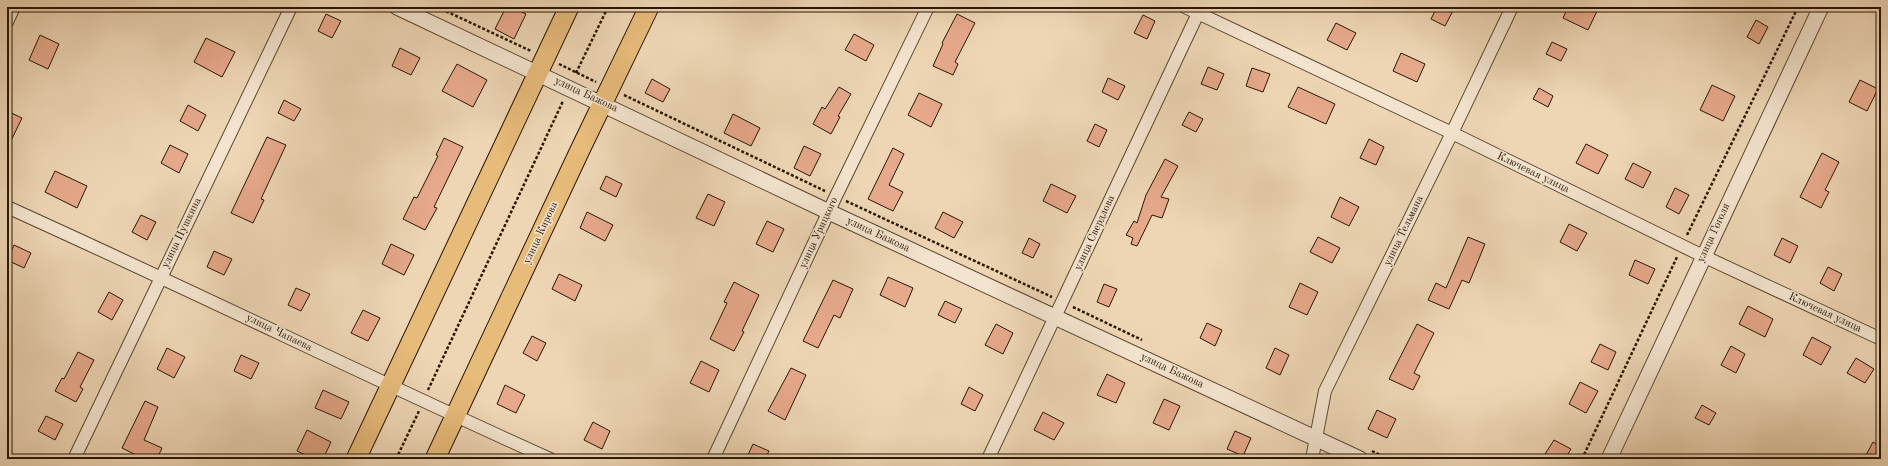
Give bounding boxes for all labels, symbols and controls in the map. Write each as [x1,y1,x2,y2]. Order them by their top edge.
street label: улица Бажова [553,76,620,115]
street label: Ключевая улица [1495,151,1571,196]
street label: улица Свердлова [1073,193,1117,272]
street label: улица Тельмана [1382,194,1426,268]
street label: улица Пушкина [160,195,204,270]
street label: улица Урицкого [798,196,840,270]
street label: улица Кирова [522,200,560,266]
street label: улица Гоголя [1695,201,1733,264]
street label: улица Бажова [845,216,912,255]
street label: Ключевая улица [1787,291,1864,335]
street label: улица Чапаева [244,312,314,354]
street label: улица Бажова [1139,352,1206,391]

